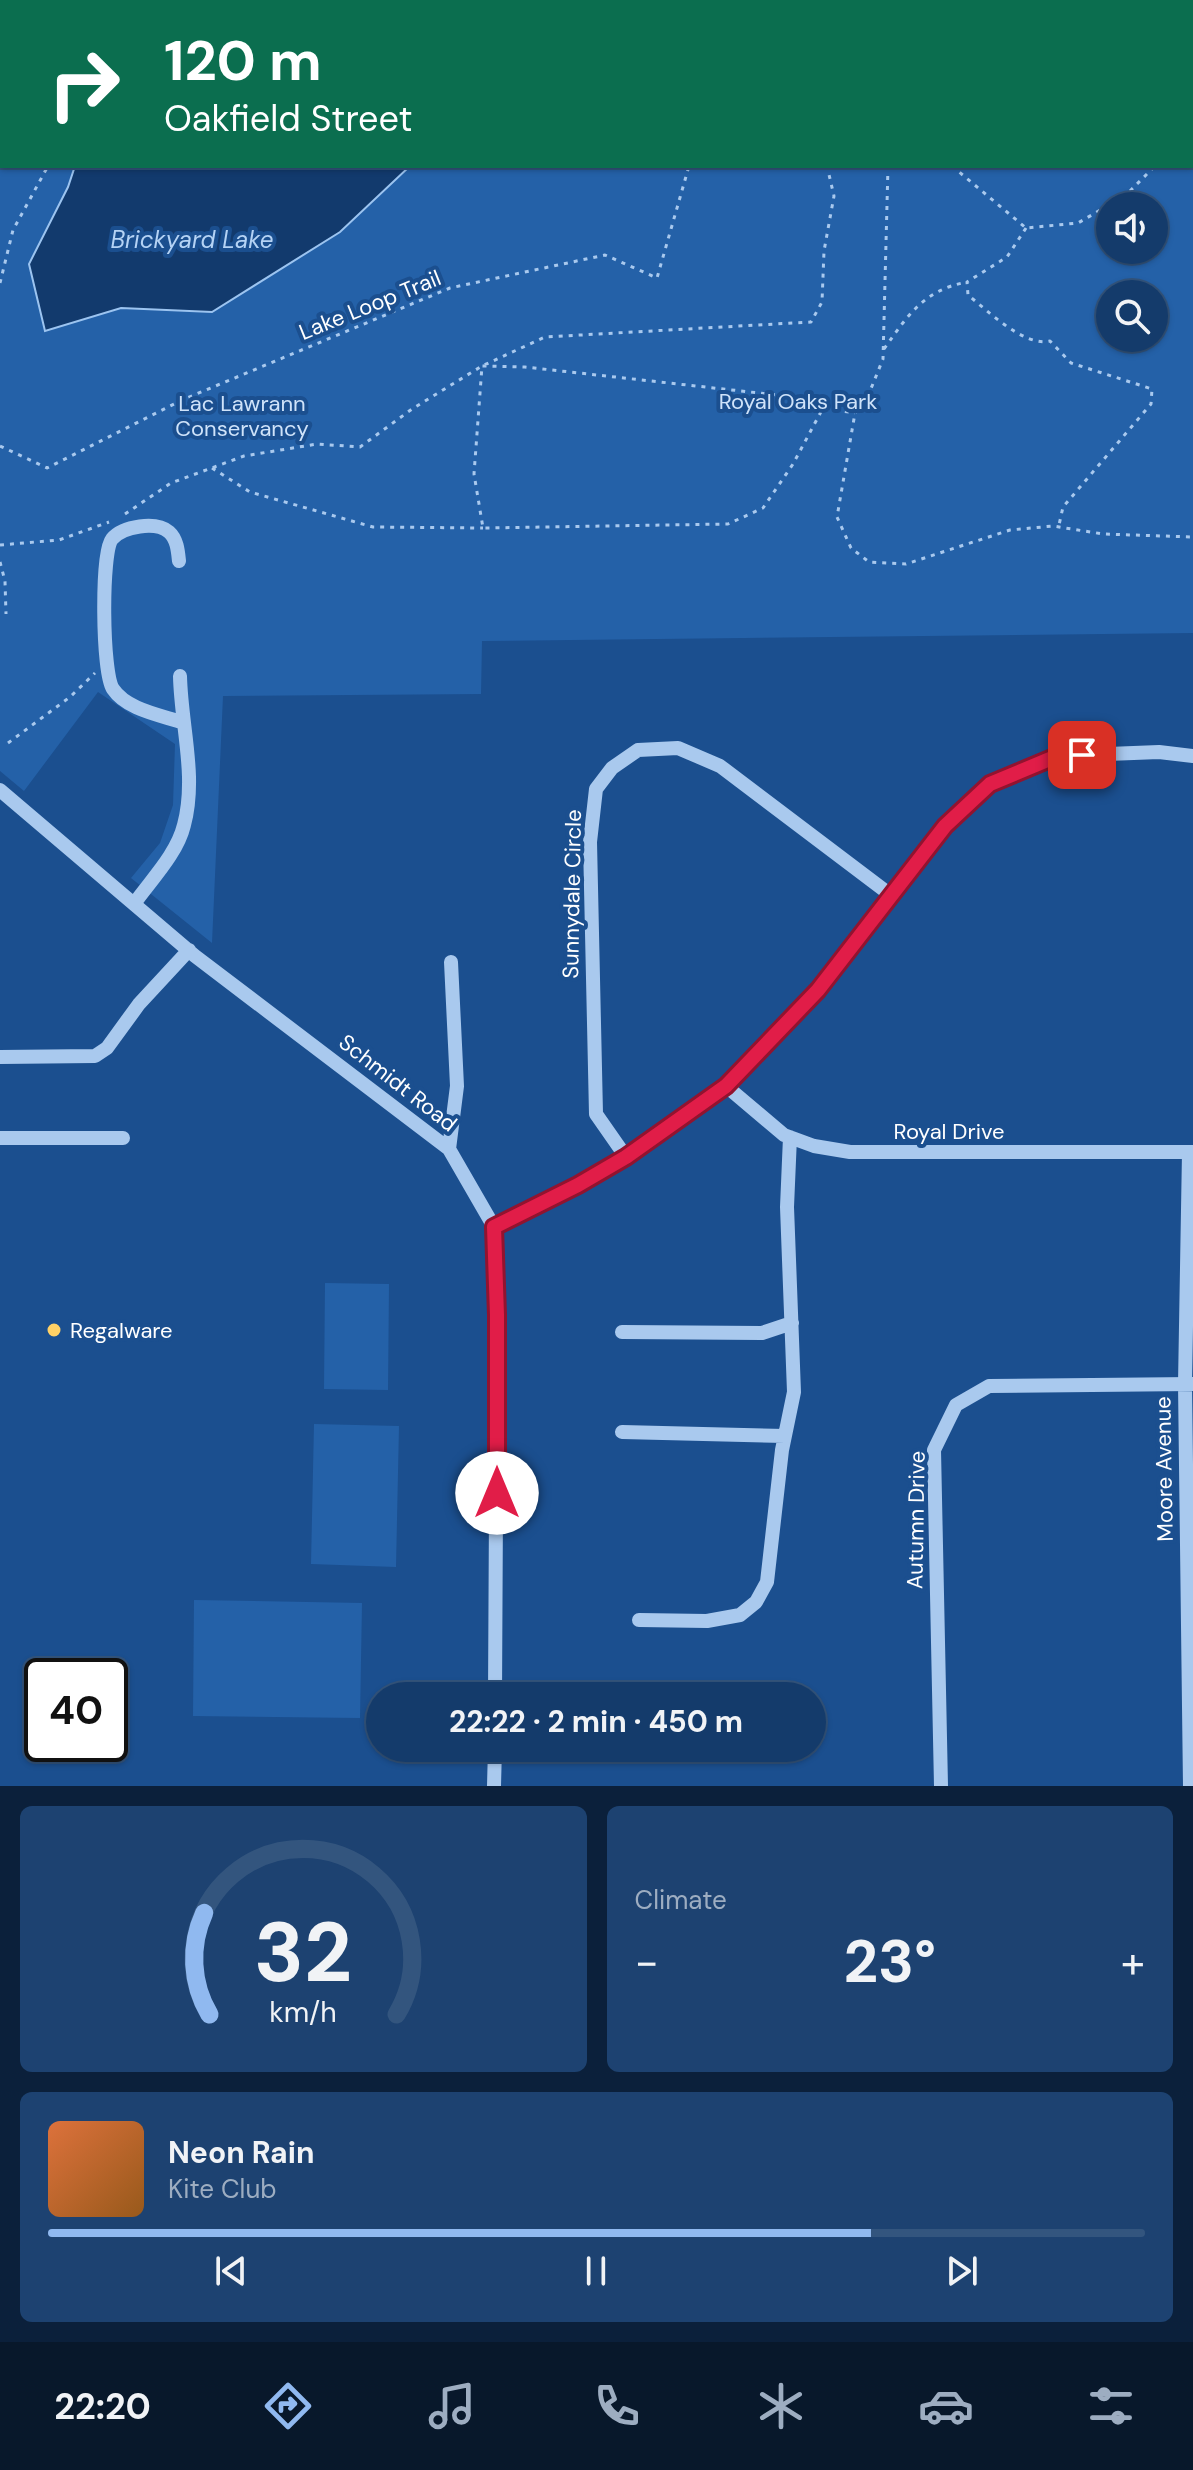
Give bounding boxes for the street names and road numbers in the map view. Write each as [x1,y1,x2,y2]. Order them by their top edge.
street label: Lake Loop Trail [295,263,445,347]
street label: Sunnydale Circle [556,809,588,979]
street label: Schmidt Road [333,1028,463,1138]
street label: Royal Drive [894,1117,1004,1146]
street label: Moore Avenue [1148,1396,1180,1542]
street label: Autumn Drive [900,1451,932,1589]

